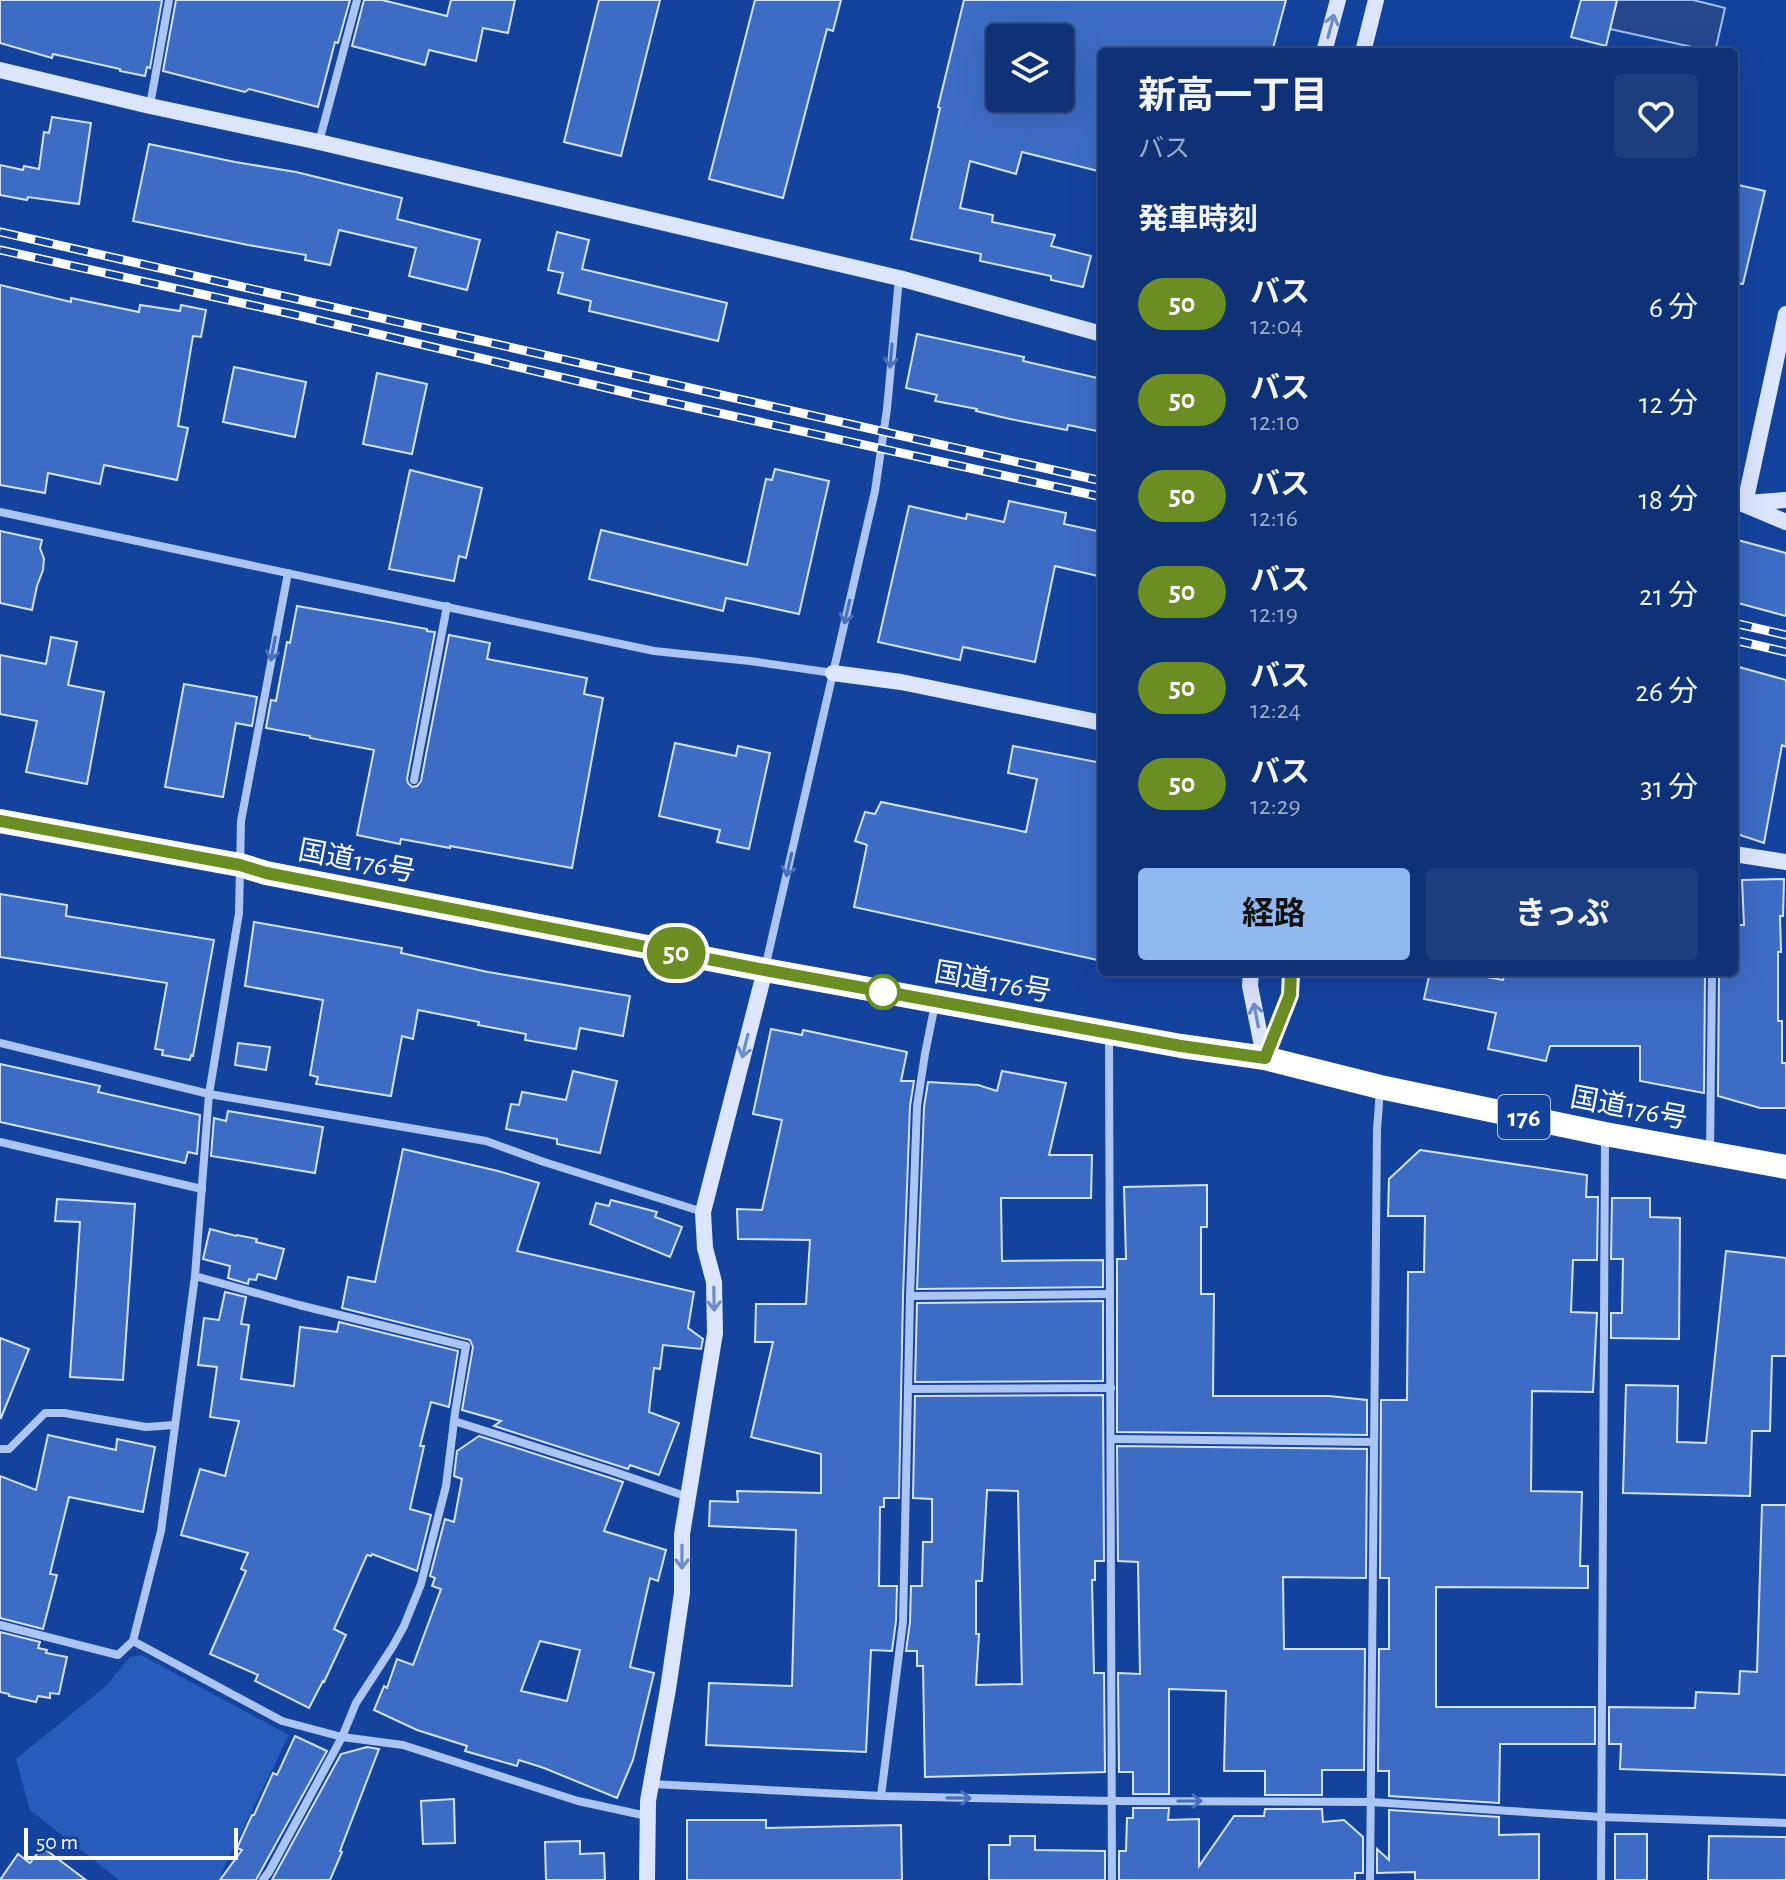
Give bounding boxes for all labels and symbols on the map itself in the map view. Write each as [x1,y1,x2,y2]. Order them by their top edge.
one-way arrow [1324,14,1339,39]
one-way arrow [883,342,898,369]
one-way arrow [839,598,854,624]
one-way arrow [265,636,280,662]
street label: 国道176号 [296,835,418,887]
one-way arrow [781,852,796,877]
line badge: 50 [640,927,712,979]
street label: 国道176号 [932,957,1054,1007]
unlabelled marker [866,975,900,1009]
one-way arrow [1248,1003,1263,1028]
one-way arrow [737,1032,752,1058]
street label: 国道176号 [1568,1082,1690,1134]
road number: 176 [1498,1095,1550,1139]
one-way arrow [707,1285,722,1312]
one-way arrow [674,1543,690,1570]
one-way arrow [945,1790,972,1805]
one-way arrow [1176,1794,1203,1809]
scale bar [24,1824,238,1860]

